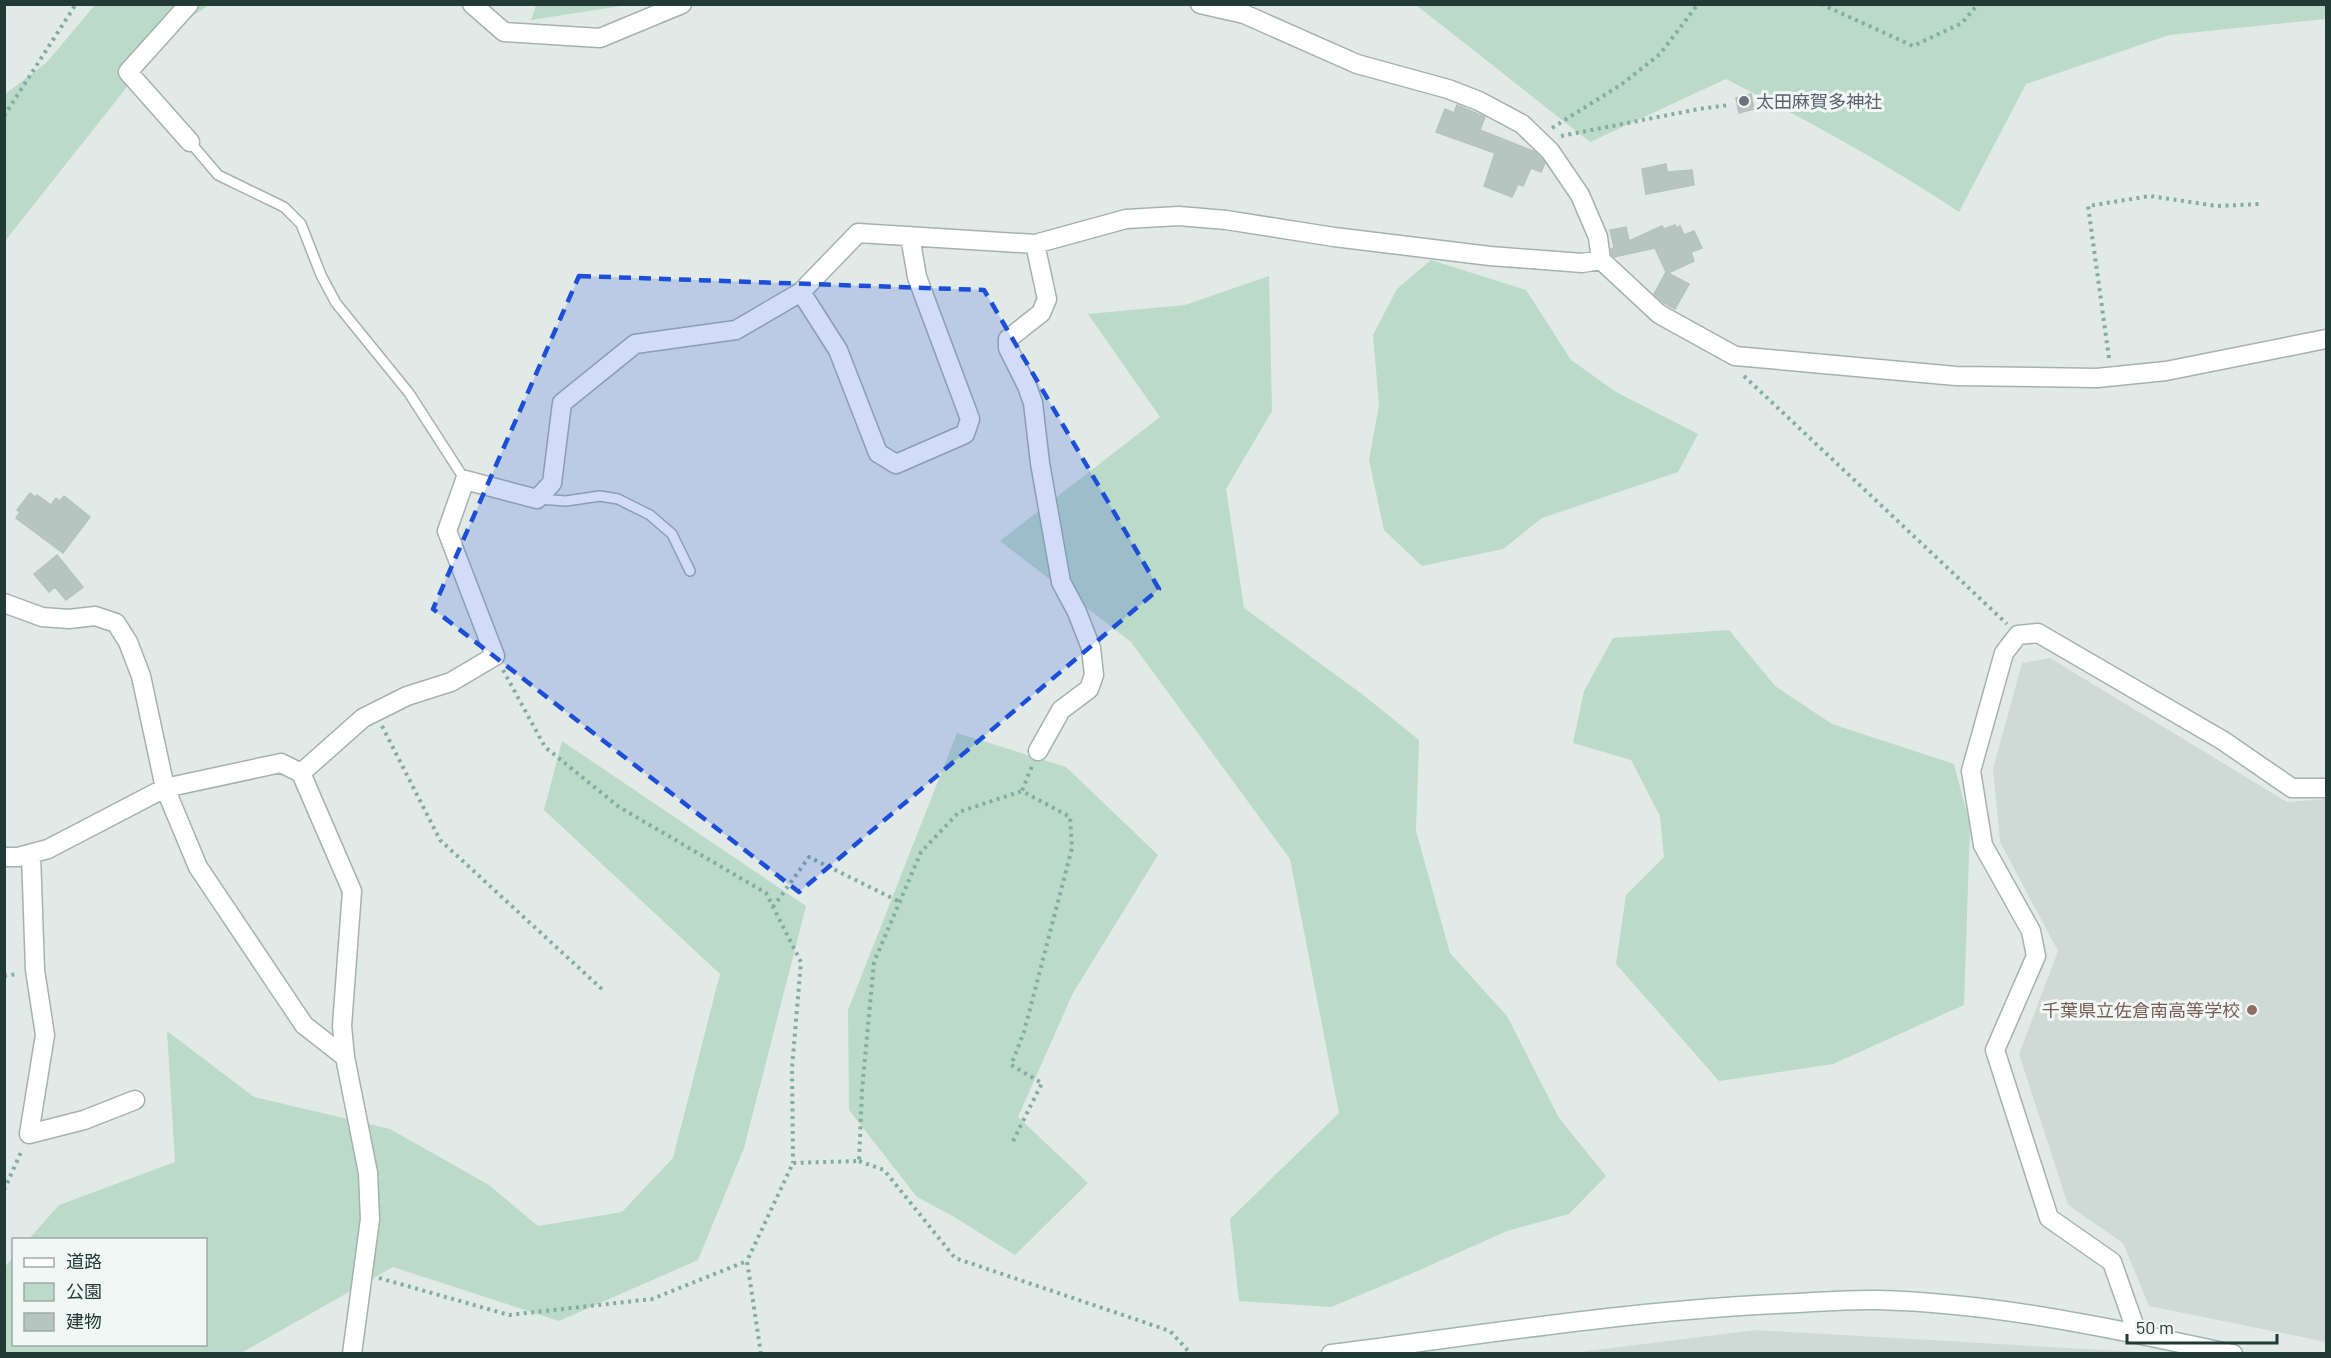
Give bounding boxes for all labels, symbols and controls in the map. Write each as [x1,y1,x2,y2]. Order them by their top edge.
place label: 太田麻賀多神社 [1756,90,1882,112]
marker: 太田麻賀多神社 [1737,94,1751,108]
place label: 千葉県立佐倉南高等学校 [2042,999,2240,1021]
marker: 千葉県立佐倉南高等学校 [2245,1003,2259,1017]
legend [12,1238,207,1346]
text: 道路 [66,1250,102,1272]
text: 公園 [66,1280,102,1302]
scale bar [2127,1307,2277,1345]
text: 建物 [66,1310,102,1332]
text: 50 m [2136,1316,2174,1338]

